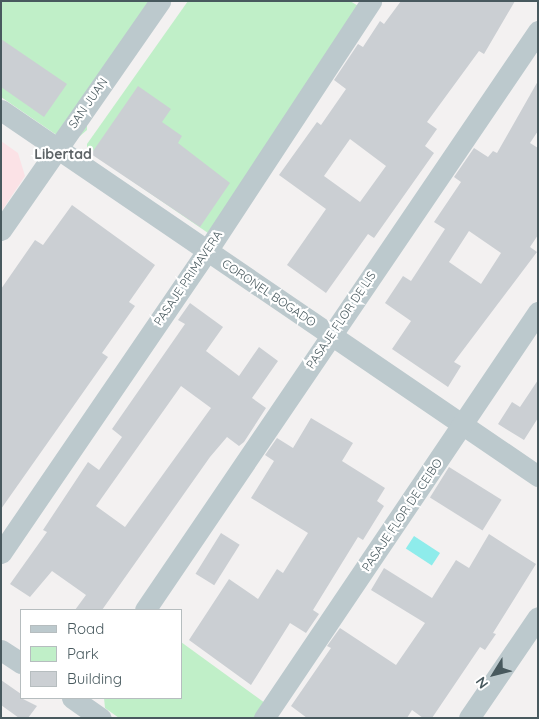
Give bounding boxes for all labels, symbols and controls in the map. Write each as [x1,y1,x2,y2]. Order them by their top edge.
street label: SAN JUAN [65,75,111,131]
district label: Libertad [34,146,92,162]
street label: PASAJE PRIMAVERA [151,228,225,328]
street label: CORONEL BOGADO [219,256,319,330]
street label: PASAJE FLOR DE LIS [303,269,379,371]
street label: PASAJE FLOR DE CEIBO [359,456,445,574]
legend [20,609,182,699]
text: Road [67,619,104,638]
text: Park [67,644,99,663]
north arrow [469,649,519,699]
text: Building [67,669,122,688]
text: N [472,673,492,692]

